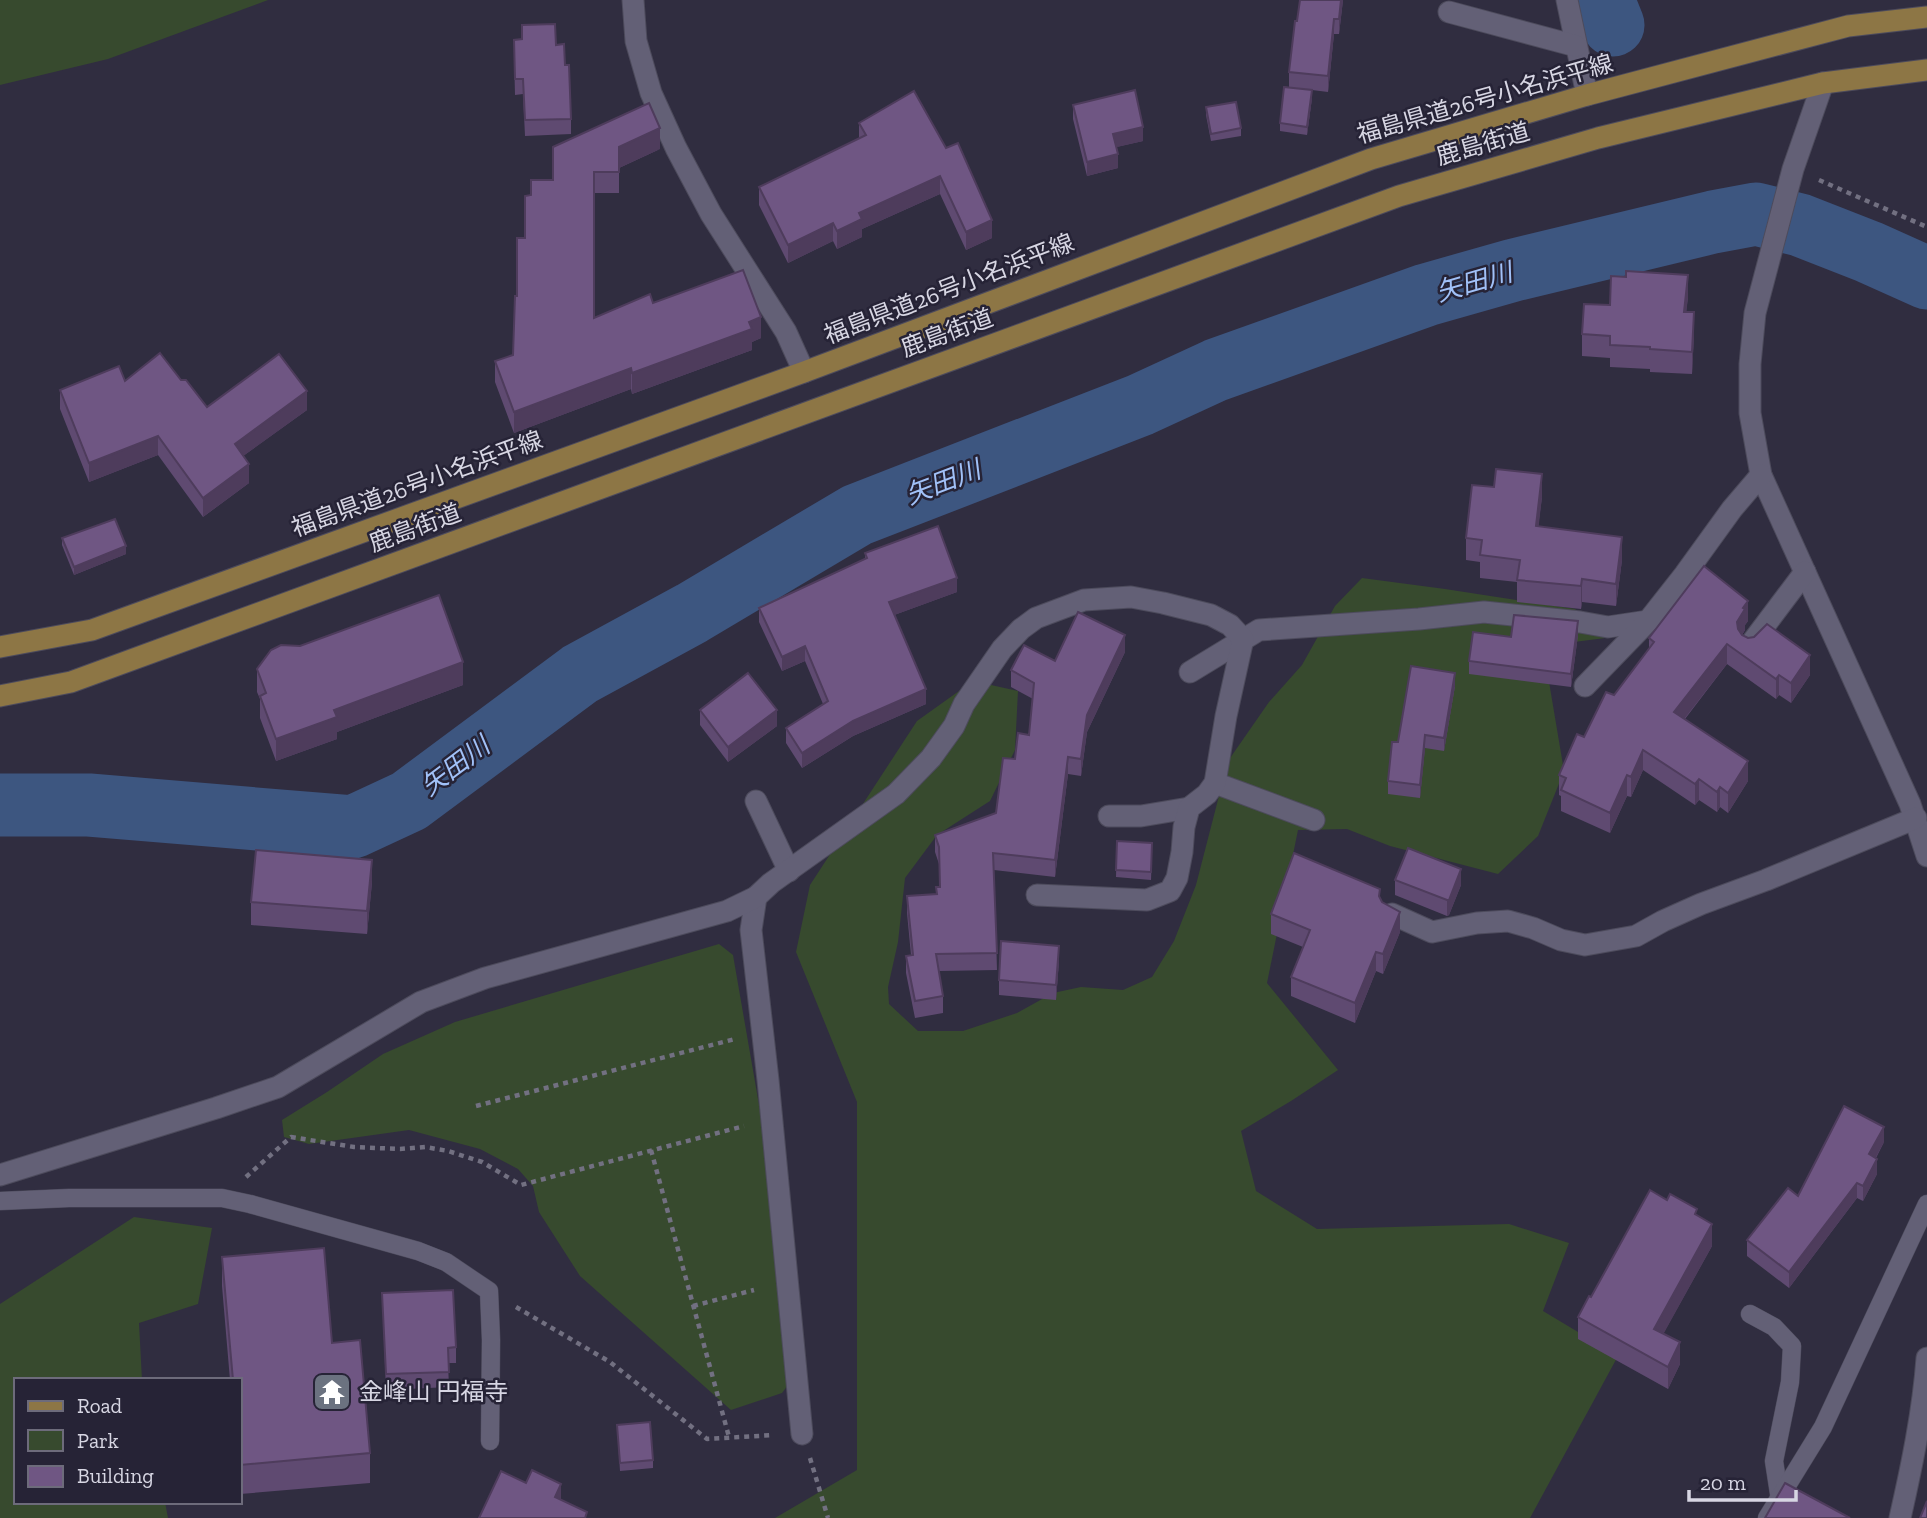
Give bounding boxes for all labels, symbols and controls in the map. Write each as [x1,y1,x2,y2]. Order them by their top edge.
street label: 福島県道26号小名浜平線 [1353,48,1616,149]
street label: 鹿島街道 [1433,116,1533,171]
street label: 福島県道26号小名浜平線 [820,227,1078,350]
water label: 矢田川 [1432,255,1519,308]
street label: 鹿島街道 [897,302,997,363]
street label: 福島県道26号小名浜平線 [287,425,546,542]
water label: 矢田川 [901,452,988,511]
street label: 鹿島街道 [365,497,465,558]
water label: 矢田川 [414,728,498,802]
temple icon: 金峰山 円福寺 [311,1371,353,1413]
place label: 金峰山 円福寺 [359,1377,508,1406]
legend [14,1378,242,1504]
text: Road [77,1393,123,1418]
text: Park [77,1428,119,1453]
scale bar [1689,1458,1796,1502]
text: Building [77,1463,154,1488]
text: 20 m [1700,1470,1746,1495]

